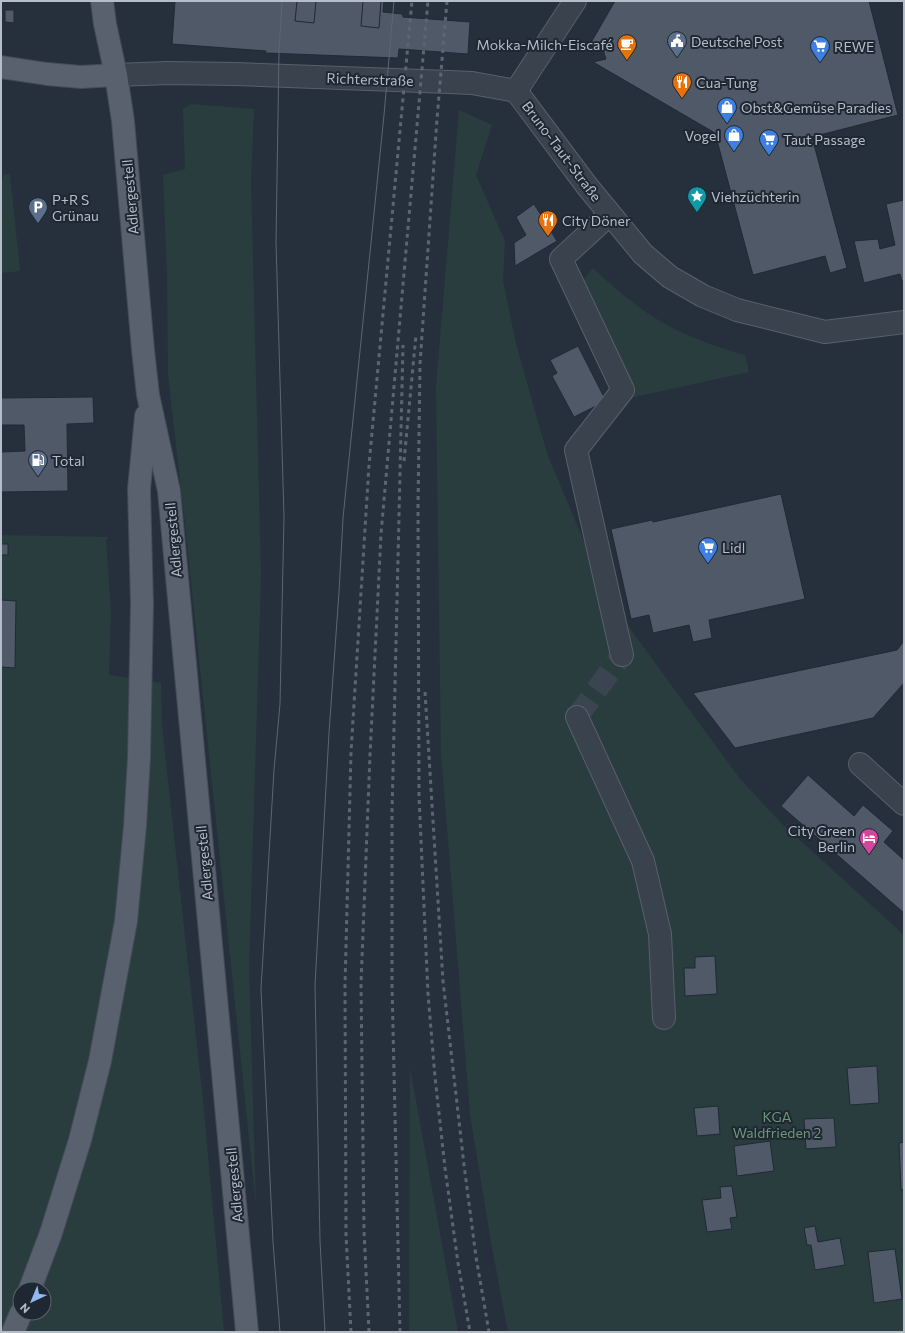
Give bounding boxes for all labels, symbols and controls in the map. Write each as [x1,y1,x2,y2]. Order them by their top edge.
public building icon: Deutsche Post [666,30,688,58]
cafe icon: Mokka-Milch-Eiscafé [616,33,638,61]
place label: Deutsche Post [691,33,783,50]
supermarket icon: REWE [809,35,831,63]
place label: Mokka-Milch-Eiscafé [476,36,613,53]
place label: REWE [834,38,874,55]
street label: Richterstraße [326,69,414,89]
restaurant icon: Cua-Tung [671,71,693,99]
place label: Cua-Tung [696,74,758,91]
shop icon: Obst&Gemüse Paradies [716,96,738,124]
street label: Bruno-Taut-Straße [519,98,605,204]
place label: Obst&Gemüse Paradies [741,99,891,116]
shop icon: Vogel [723,124,745,152]
place label: Vogel [685,127,720,144]
supermarket icon: Taut Passage [758,128,780,156]
place label: Taut Passage [783,131,865,148]
street label: Adlergestell [118,159,142,235]
place icon: Viehzüchterin [686,185,708,213]
place label: Viehzüchterin [711,188,800,205]
place label: P+R S Grünau [52,191,99,224]
parking icon: P+R S Grünau [27,196,49,224]
restaurant icon: City Döner [537,209,559,237]
place label: City Döner [562,212,631,229]
fuel station icon: Total [27,449,49,477]
place label: Total [52,452,85,469]
street label: Adlergestell [161,502,185,578]
supermarket icon: Lidl [697,536,719,564]
place label: Lidl [722,539,745,556]
place label: City Green Berlin [788,822,855,855]
street label: Adlergestell [192,825,216,901]
hotel icon: City Green Berlin [858,827,880,855]
park label: KGA Waldfrieden 2 [733,1108,822,1141]
street label: Adlergestell [222,1147,246,1223]
north arrow [12,1281,52,1321]
text: N [17,1301,32,1316]

